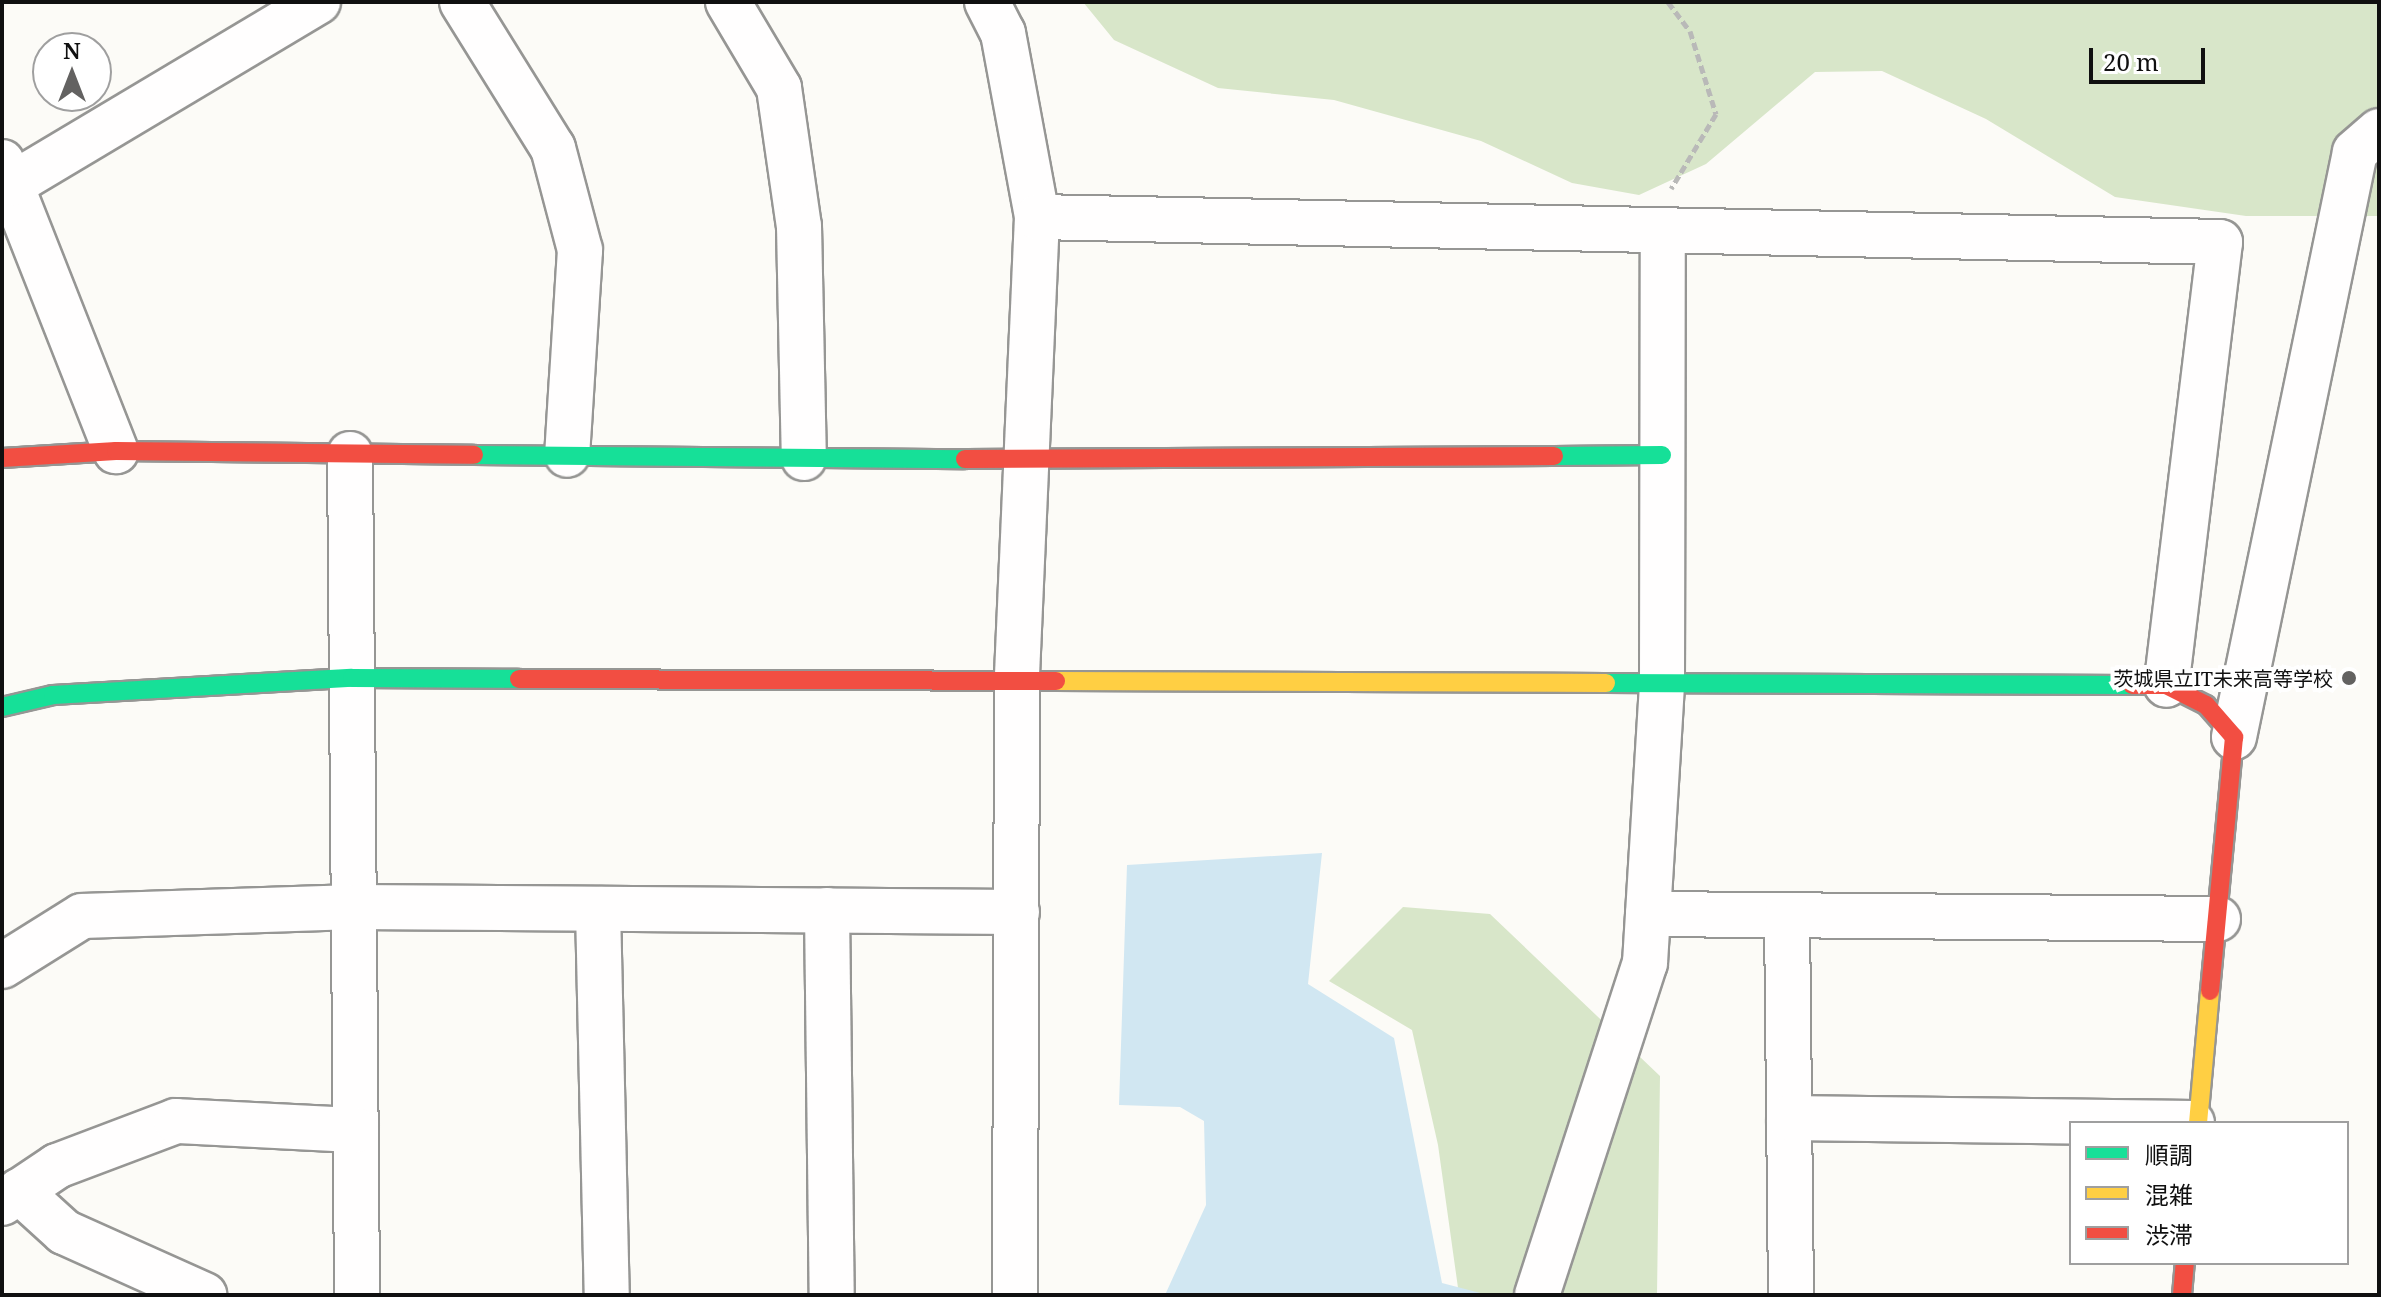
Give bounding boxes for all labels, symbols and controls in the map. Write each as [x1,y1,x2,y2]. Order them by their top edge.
north arrow [32,32,112,112]
scale bar [2093,32,2209,82]
text: N [63,35,81,65]
text: 20 m [2103,45,2159,78]
place label: 茨城県立IT未来高等学校 [2113,666,2333,690]
marker: 茨城県立IT未来高等学校 [2340,669,2358,687]
legend [2069,1121,2349,1265]
text: 順調 [2145,1138,2193,1171]
text: 混雑 [2145,1178,2193,1211]
text: 渋滞 [2145,1218,2193,1251]

